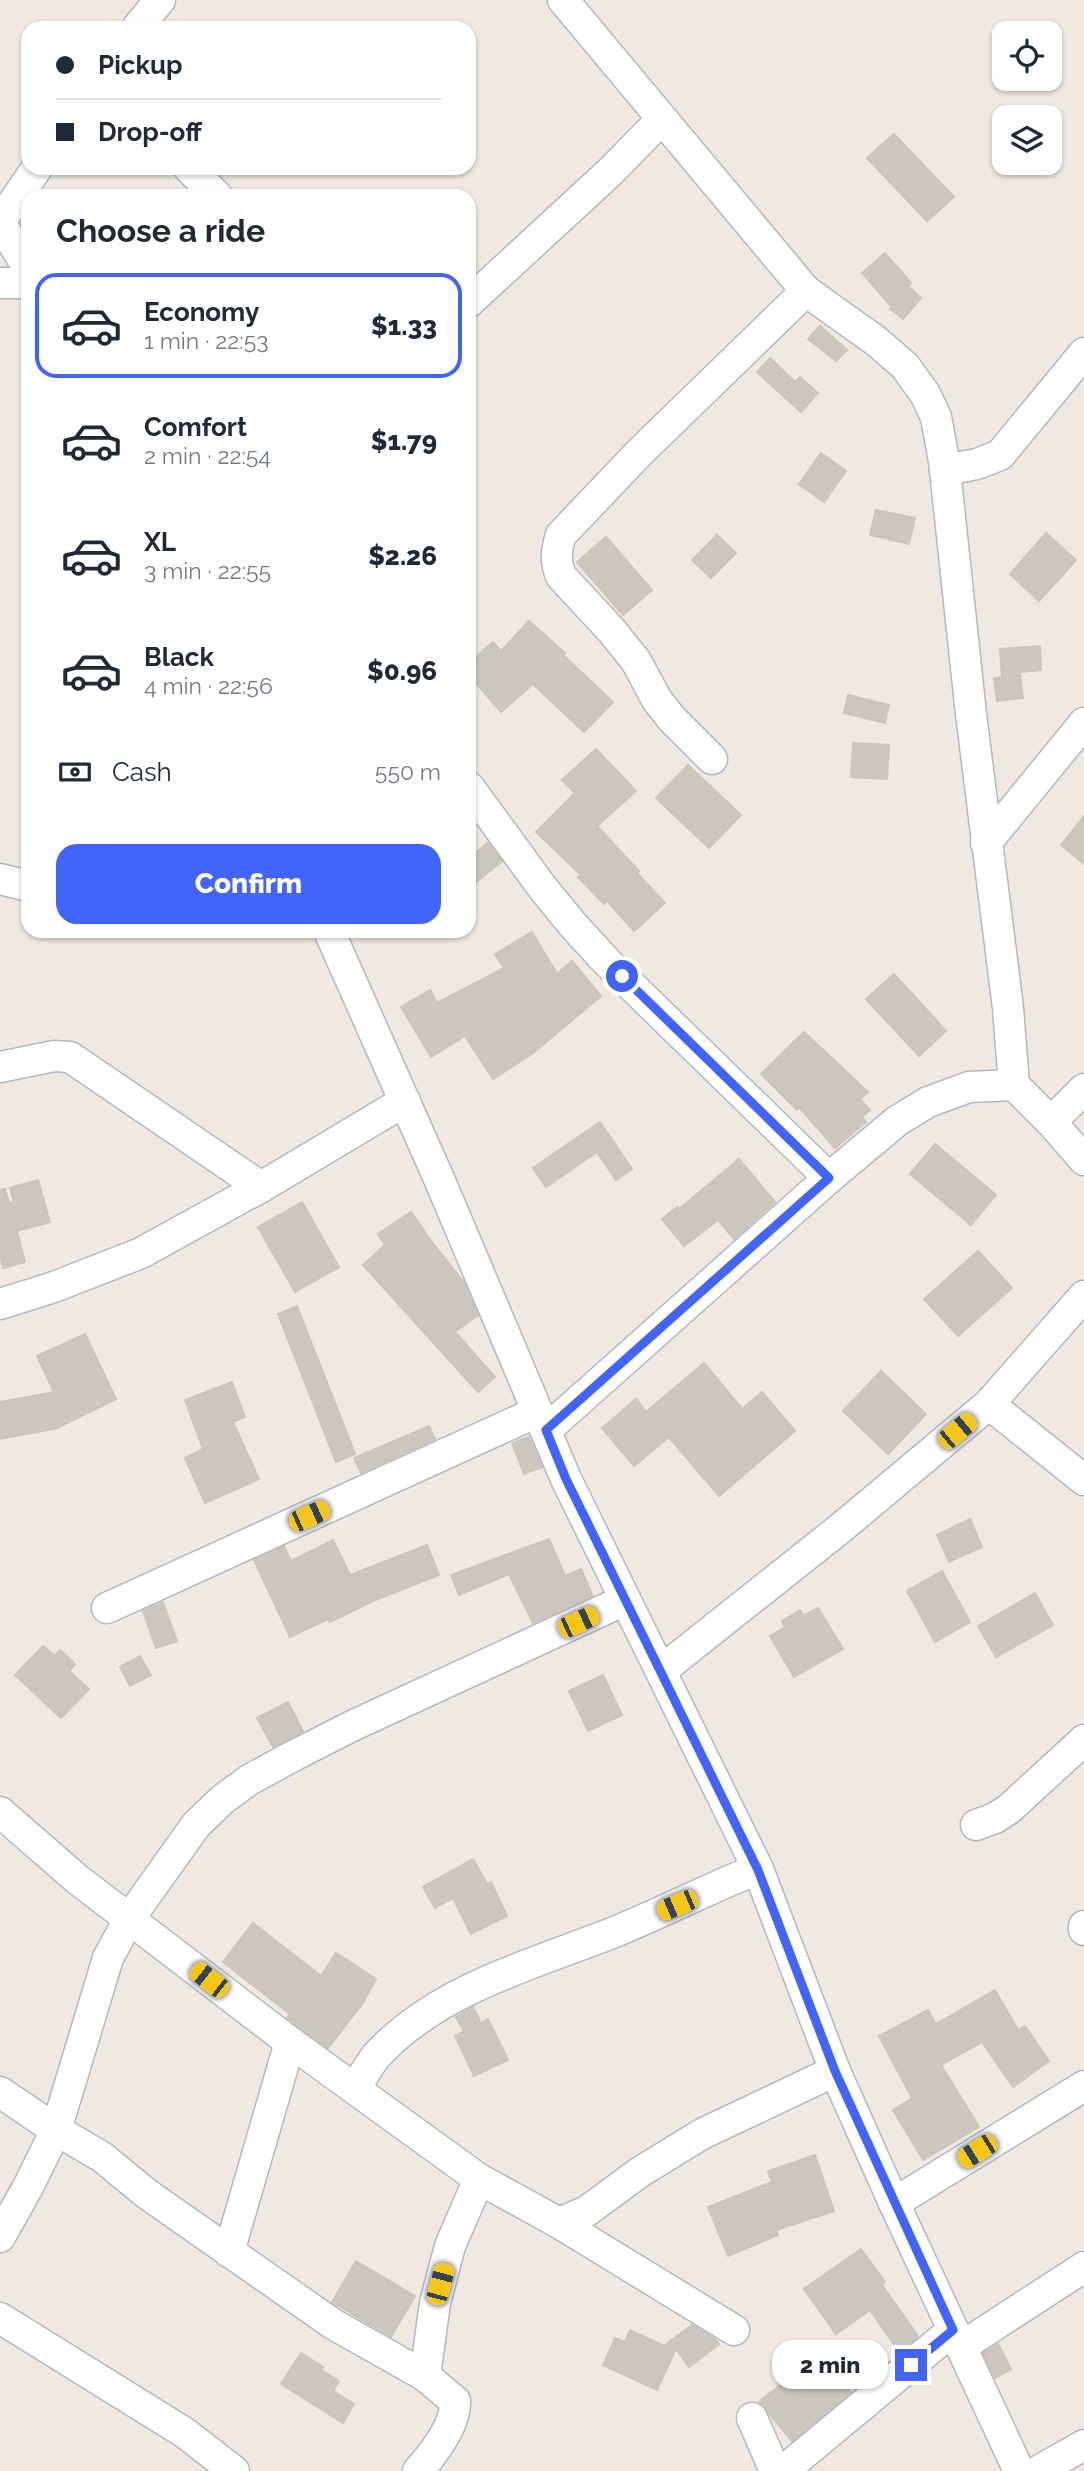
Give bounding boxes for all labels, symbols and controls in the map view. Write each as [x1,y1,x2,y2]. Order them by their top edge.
map controls [992,21,1062,175]
button: locate [992,21,1062,91]
text: Pickup [98,50,183,80]
button: layers [992,105,1062,175]
text: Drop-off [98,117,202,147]
text: Choose a ride [56,212,265,249]
icon: car [60,294,123,357]
text: Economy [144,297,259,327]
text: $1.33 [371,311,437,341]
text: 1 min · 22:53 [144,327,268,354]
icon: car [60,409,123,472]
text: Comfort [144,412,247,442]
text: $1.79 [371,426,437,456]
text: 2 min · 22:54 [144,442,271,469]
icon: car [60,524,123,587]
text: XL [144,527,176,557]
text: $2.26 [368,541,437,571]
text: 3 min · 22:55 [144,557,271,584]
icon: car [60,639,123,702]
text: Black [144,642,214,672]
text: $0.96 [367,656,437,686]
text: 4 min · 22:56 [144,672,273,699]
icon: cash [56,753,94,791]
text: Cash [112,757,172,787]
text: 550 m [375,758,441,785]
button: Confirm [56,844,441,924]
route start [606,960,638,992]
car [935,1409,980,1453]
car [286,1498,333,1534]
car [555,1604,602,1640]
car [654,1887,701,1923]
car [186,1959,233,2001]
car [954,2131,1001,2171]
car [425,2261,456,2307]
callout: 2 min [771,2340,886,2390]
route end [895,2349,927,2381]
text: 2 min [800,2351,860,2378]

